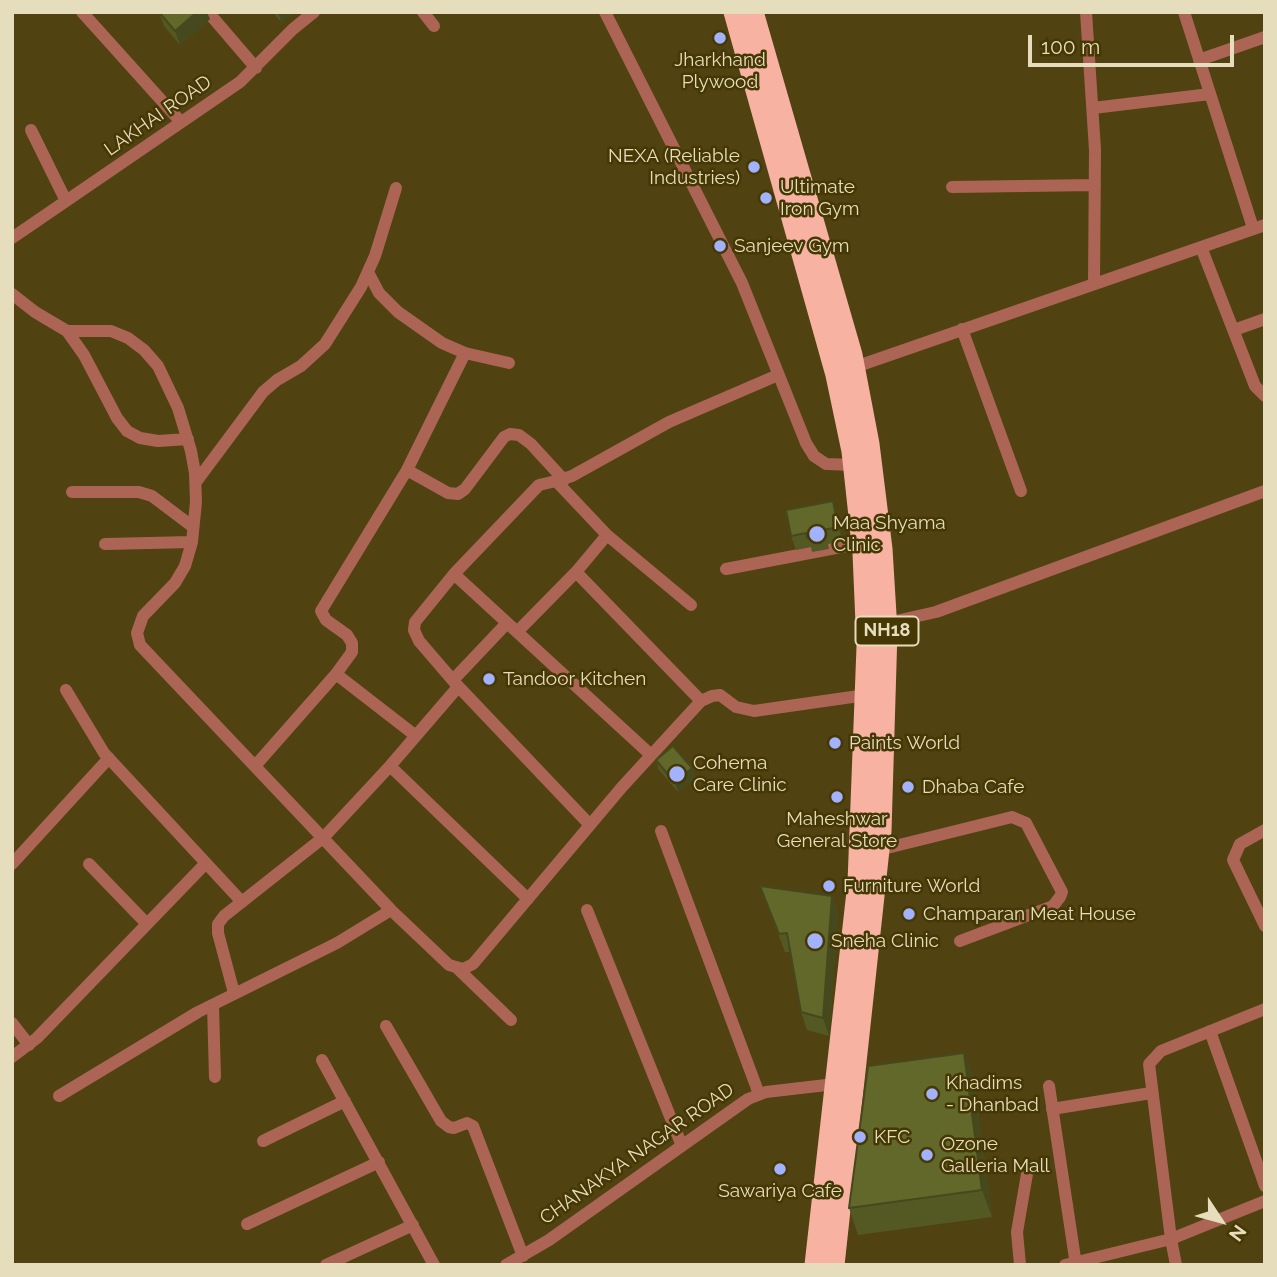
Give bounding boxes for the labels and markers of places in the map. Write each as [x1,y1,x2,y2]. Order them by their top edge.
marker: Jharkhand Plywood [712,30,728,46]
place label: Jharkhand Plywood [674,49,766,93]
place label: NEXA (Reliable Industries) [608,145,740,189]
marker: NEXA (Reliable Industries) [746,159,762,175]
place label: Ultimate Iron Gym [780,176,859,220]
marker: Ultimate Iron Gym [758,190,774,206]
place label: Sanjeev Gym [734,235,849,257]
marker: Sanjeev Gym [712,238,728,254]
place label: Maa Shyama Clinic [833,512,946,556]
marker: Maa Shyama Clinic [807,524,827,544]
place label: Tandoor Kitchen [503,668,646,690]
marker: Tandoor Kitchen [481,671,497,687]
place label: Paints World [849,732,960,754]
marker: Paints World [827,735,843,751]
place label: Cohema Care Clinic [693,752,787,796]
marker: Cohema Care Clinic [667,764,687,784]
place label: Dhaba Cafe [922,776,1024,798]
marker: Dhaba Cafe [900,779,916,795]
marker: Maheshwar General Store [829,789,845,805]
place label: Maheshwar General Store [777,808,897,852]
place label: Furniture World [843,875,980,897]
marker: Furniture World [821,878,837,894]
place label: Champaran Meat House [923,903,1136,925]
marker: Champaran Meat House [901,906,917,922]
place label: Sneha Clinic [831,930,939,952]
marker: Sneha Clinic [805,931,825,951]
place label: Khadims - Dhanbad [946,1072,1039,1116]
marker: Khadims - Dhanbad [924,1086,940,1102]
place label: KFC [874,1126,910,1148]
marker: KFC [852,1129,868,1145]
place label: Ozone Galleria Mall [941,1133,1050,1177]
marker: Ozone Galleria Mall [919,1147,935,1163]
marker: Sawariya Cafe [772,1161,788,1177]
place label: Sawariya Cafe [718,1180,842,1202]

